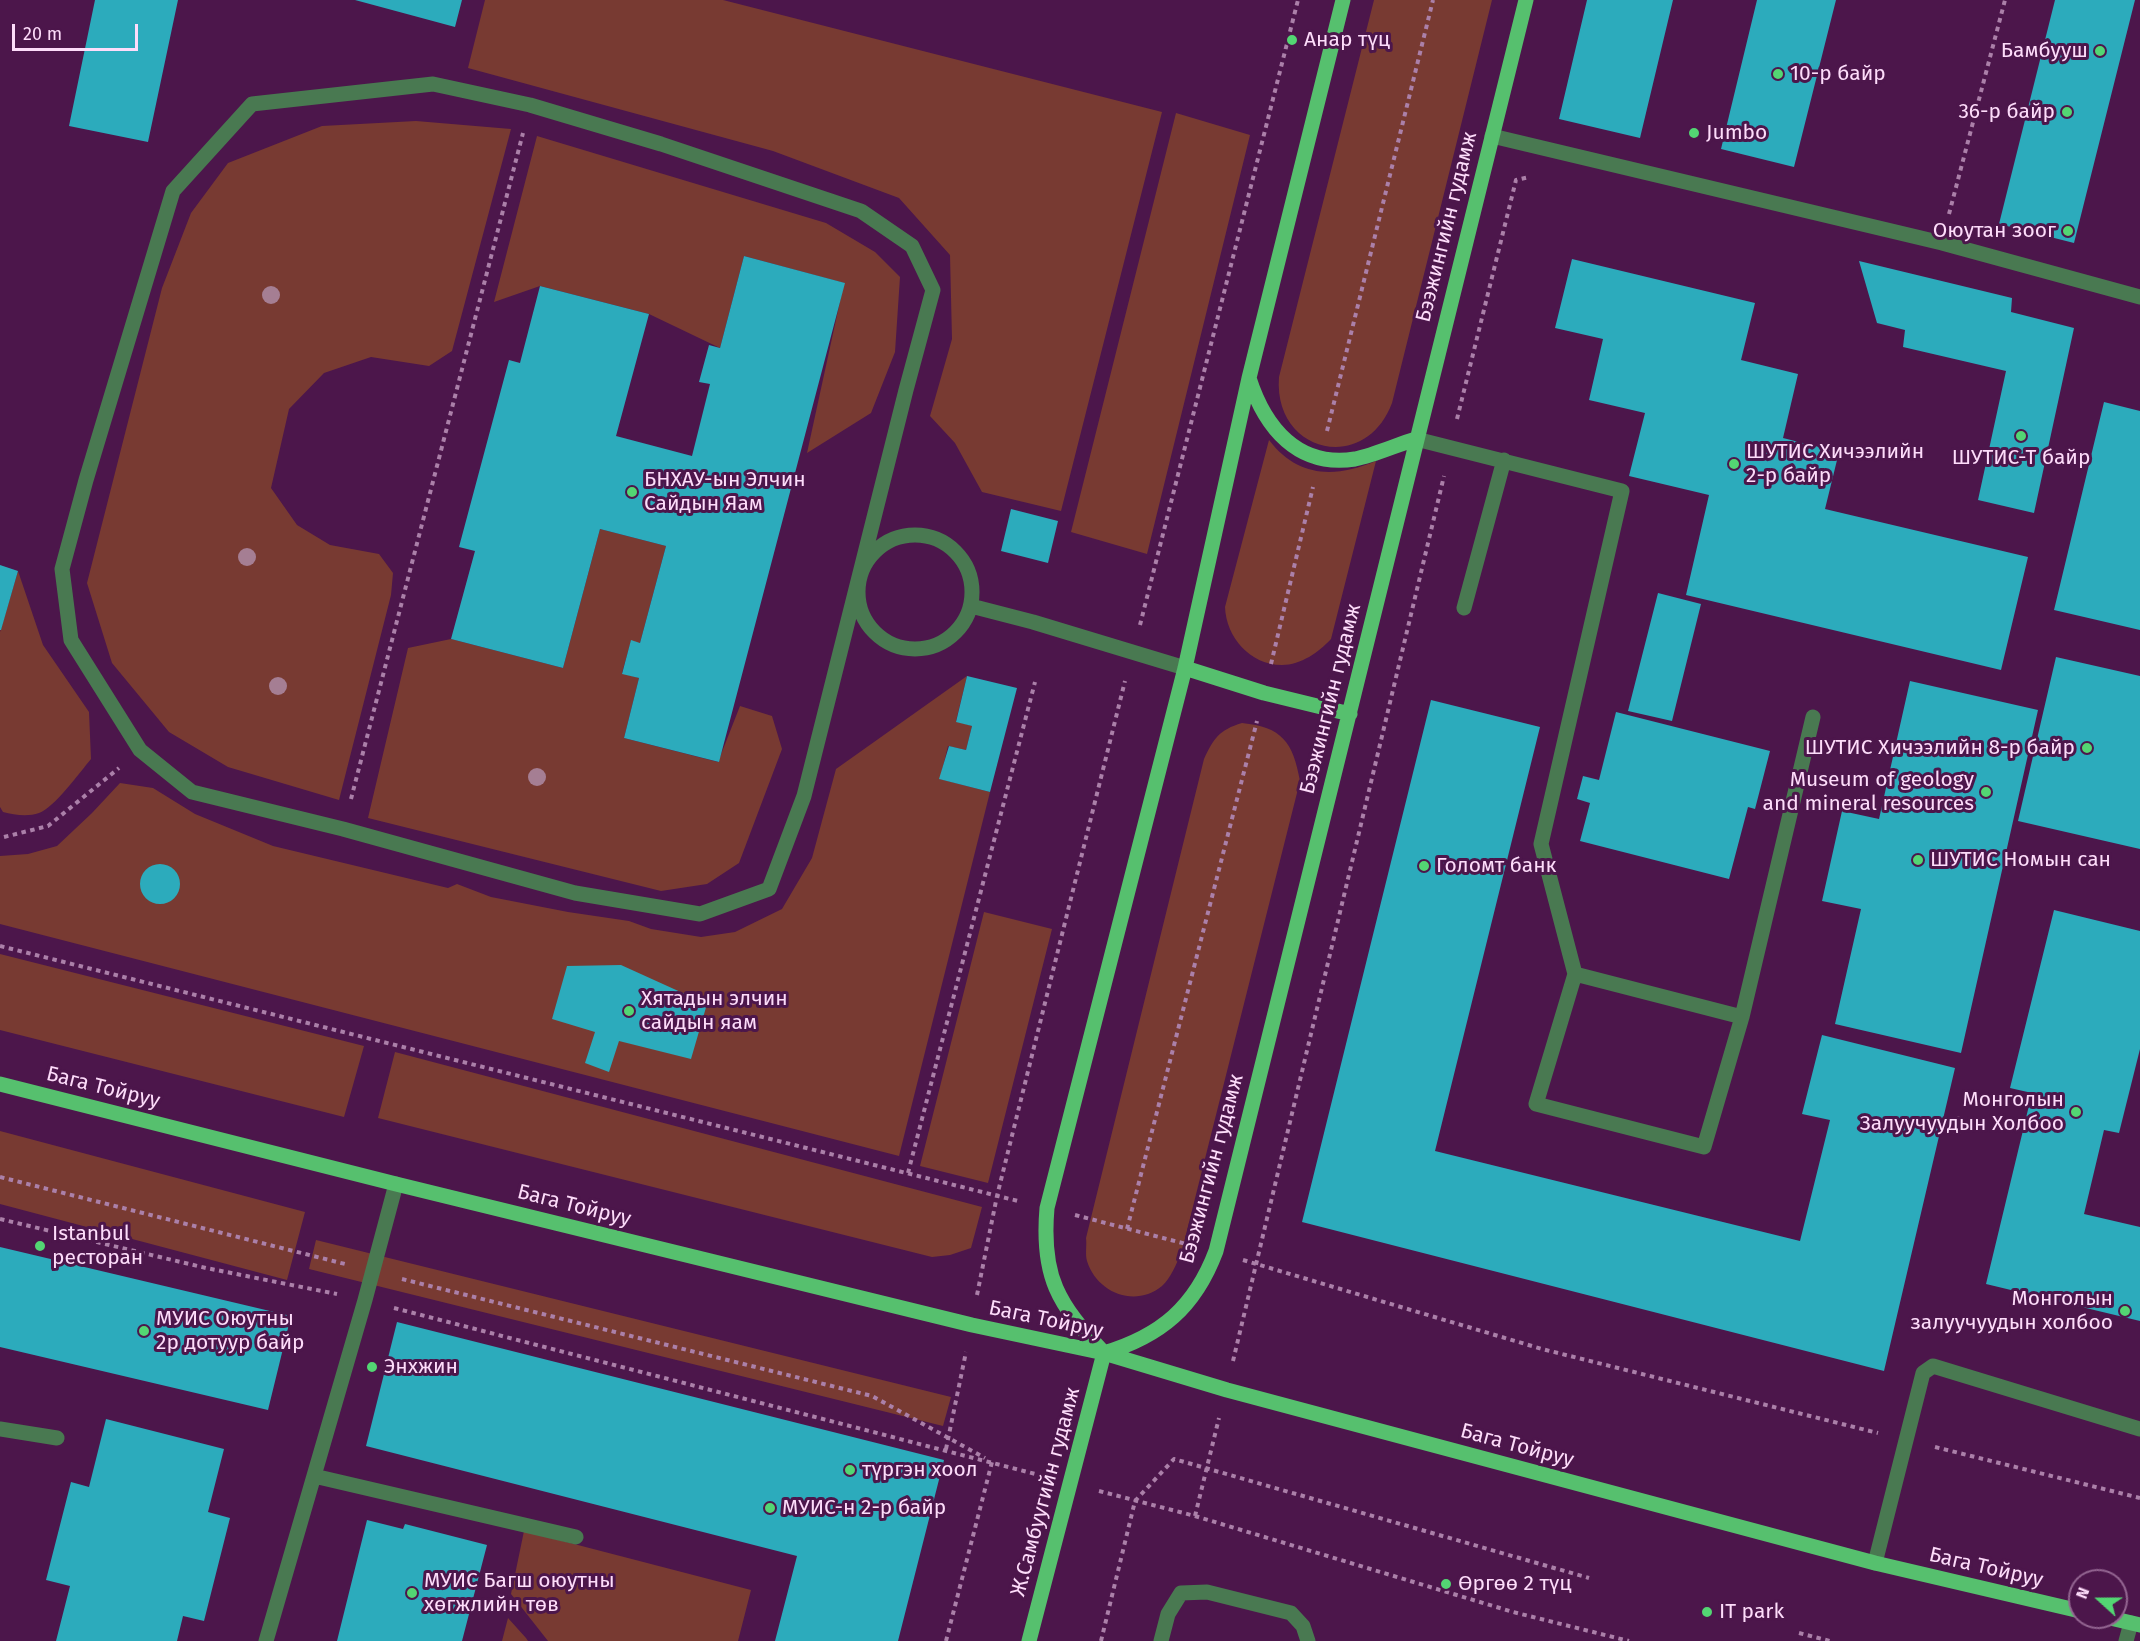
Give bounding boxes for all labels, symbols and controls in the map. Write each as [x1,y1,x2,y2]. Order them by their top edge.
scale bar [15,12,141,50]
text: 20 m [23,23,62,45]
place label: Анар түц [1304,27,1390,53]
marker: Анар түц [1285,33,1299,47]
place label: Бамбууш [2001,38,2088,64]
marker: Бамбууш [2093,44,2107,58]
place label: 10-р байр [1790,61,1886,87]
marker: 10-р байр [1771,67,1785,81]
place label: 36-р байр [1958,99,2055,125]
marker: 36-р байр [2060,105,2074,119]
place label: Jumbo [1706,120,1767,146]
marker: Jumbo [1687,126,1701,140]
street label: Бээжингийн гудамж [1411,129,1483,325]
place label: Оюутан зоог [1933,218,2056,244]
marker: Оюутан зоог [2061,224,2075,238]
marker: ШУТИС-Т байр [2014,429,2028,443]
place label: ШУТИС Хичээлийн 2-р байр [1746,439,1924,489]
place label: ШУТИС-Т байр [1952,445,2090,471]
marker: ШУТИС Хичээлийн 2-р байр [1727,457,1741,471]
place label: БНХАУ-ын Элчин Сайдын Яам [644,467,806,517]
marker: БНХАУ-ын Элчин Сайдын Яам [625,485,639,499]
street label: Бээжингийн гудамж [1295,601,1367,797]
place label: ШУТИС Хичээлийн 8-р байр [1805,735,2075,761]
marker: ШУТИС Хичээлийн 8-р байр [2080,741,2094,755]
place label: Museum of geology and mineral resources [1763,767,1974,817]
marker: Museum of geology and mineral resources [1979,785,1993,799]
place label: ШУТИС Номын сан [1930,847,2111,873]
place label: Голомт банк [1436,853,1557,879]
marker: ШУТИС Номын сан [1911,853,1925,867]
marker: Голомт банк [1417,859,1431,873]
place label: Хятадын элчин сайдын яам [641,986,788,1036]
marker: Хятадын элчин сайдын яам [622,1004,636,1018]
street label: Бага Тойруу [43,1062,163,1114]
street label: Бээжингийн гудамж [1175,1071,1249,1267]
place label: Монголын Залуучуудын Холбоо [1860,1087,2064,1137]
marker: Монголын Залуучуудын Холбоо [2069,1105,2083,1119]
street label: Бага Тойруу [514,1180,634,1232]
place label: Istanbul ресторан [52,1221,143,1271]
marker: Istanbul ресторан [33,1239,47,1253]
place label: Монголын залуучуудын холбоо [1911,1286,2113,1336]
street label: Бага Тойруу [986,1296,1106,1344]
marker: Монголын залуучуудын холбоо [2118,1304,2132,1318]
place label: МУИС Оюутны 2р дотуур байр [156,1306,304,1356]
marker: МУИС Оюутны 2р дотуур байр [137,1324,151,1338]
place label: Энхжин [384,1354,458,1380]
marker: Энхжин [365,1360,379,1374]
street label: Ж.Самбуугийн гудамж [1006,1385,1086,1599]
street label: Бага Тойруу [1458,1419,1576,1473]
place label: түргэн хоол [862,1457,978,1483]
marker: түргэн хоол [843,1463,857,1477]
place label: МУИС-н 2-р байр [782,1495,946,1521]
marker: МУИС-н 2-р байр [763,1501,777,1515]
street label: Бага Тойруу [1926,1543,2046,1593]
place label: МУИС Багш оюутны хөгжлийн төв [424,1568,615,1618]
north arrow [2068,1569,2128,1629]
place label: Өргөө 2 түц [1458,1571,1572,1597]
marker: Өргөө 2 түц [1439,1577,1453,1591]
text: N [2072,1585,2093,1601]
marker: МУИС Багш оюутны хөгжлийн төв [405,1586,419,1600]
place label: IT park [1719,1599,1784,1625]
marker: IT park [1700,1605,1714,1619]

